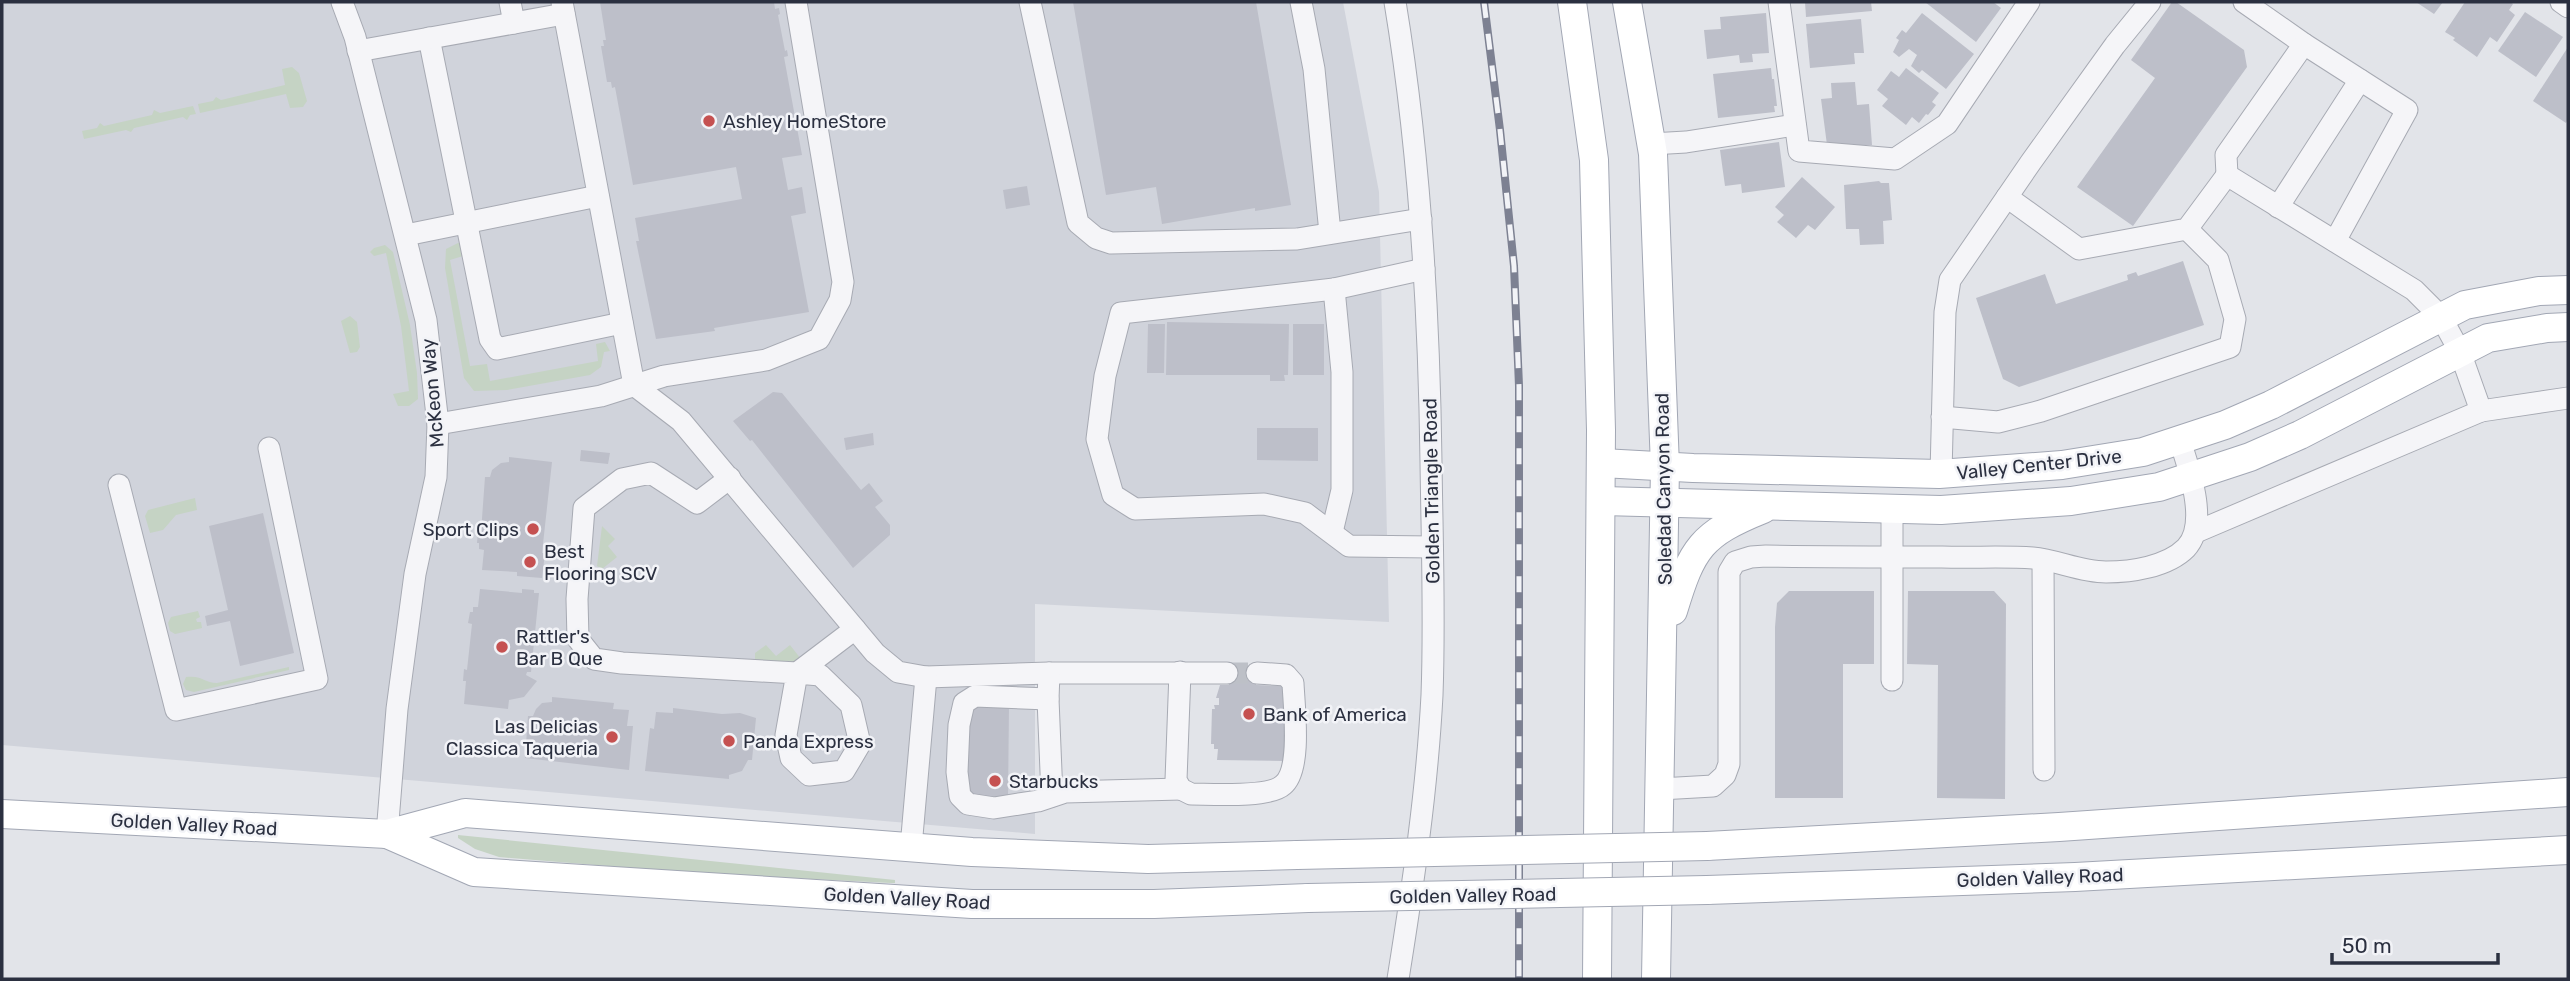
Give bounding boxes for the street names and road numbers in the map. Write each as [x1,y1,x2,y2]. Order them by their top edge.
street label: McKeon Way [416,337,449,448]
street label: Soledad Canyon Road [1650,393,1677,585]
street label: Golden Triangle Road [1418,398,1445,584]
street label: Valley Center Drive [1955,444,2123,485]
street label: Golden Valley Road [110,809,278,840]
street label: Golden Valley Road [1956,863,2124,892]
street label: Golden Valley Road [823,883,991,914]
street label: Golden Valley Road [1389,883,1557,908]

